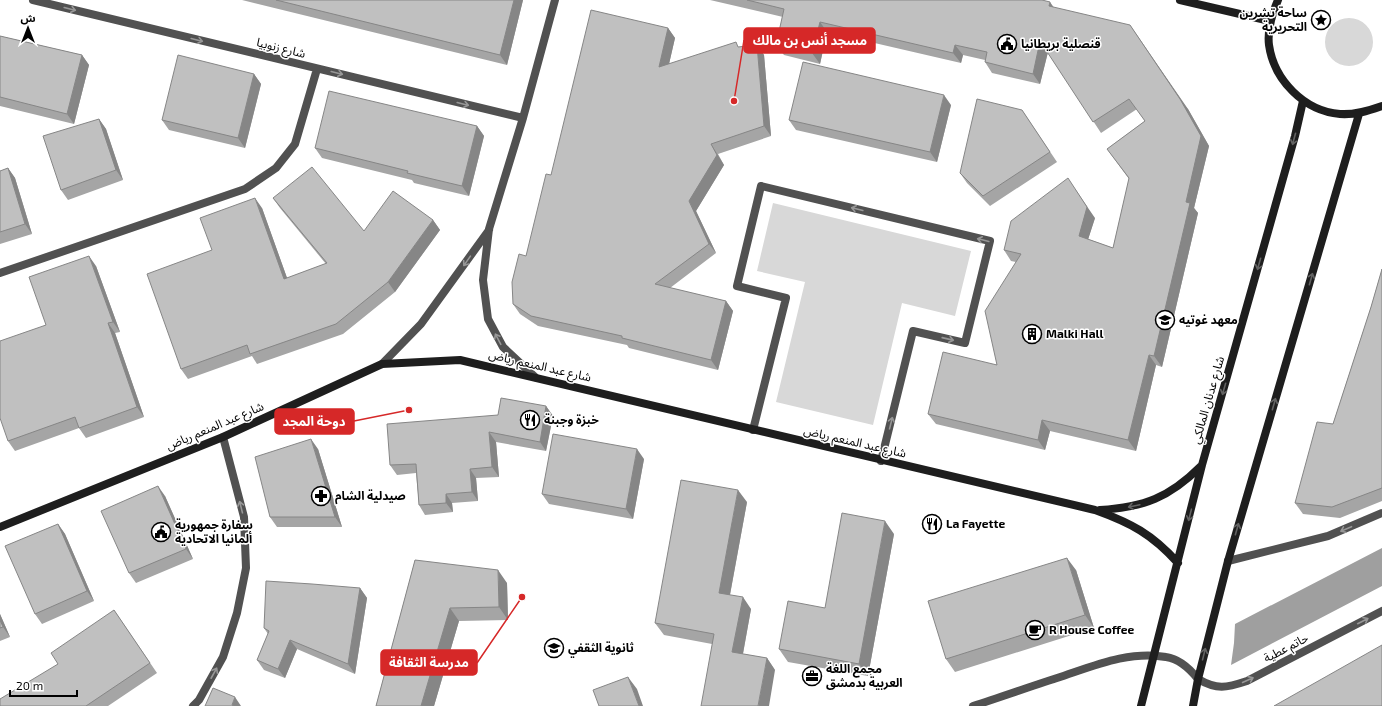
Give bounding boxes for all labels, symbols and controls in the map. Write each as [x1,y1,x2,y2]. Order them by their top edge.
place label: ساحة تشرين التحريرية [1239,5,1307,34]
one-way arrow [64,6,77,14]
north arrow [8,8,48,48]
place icon: ساحة تشرين التحريرية [1310,9,1332,31]
text: ش [20,11,36,25]
callout: مسجد أنس بن مالك [744,28,875,53]
text: مسجد أنس بن مالك [753,32,867,48]
public building icon: قنصلية بريطانيا [996,33,1018,55]
street label: شارع زنوبيا [254,34,307,63]
one-way arrow [190,36,203,44]
place label: قنصلية بريطانيا [1021,36,1101,51]
one-way arrow [330,70,343,78]
one-way arrow [456,101,469,108]
one-way arrow [1290,132,1297,145]
one-way arrow [851,205,864,212]
one-way arrow [977,235,990,243]
one-way arrow [463,255,471,266]
one-way arrow [1255,258,1262,271]
one-way arrow [1308,273,1315,286]
school or university icon: معهد غوتيه [1154,309,1176,331]
place label: معهد غوتيه [1179,312,1238,327]
building icon: Malki Hall [1021,323,1043,345]
place label: Malki Hall [1046,326,1103,340]
one-way arrow [494,333,502,345]
one-way arrow [941,335,954,343]
street label: شارع عبد المنعم رياض [487,346,593,387]
street label: شارع عدنان المالكي [1188,354,1230,446]
one-way arrow [1219,383,1227,396]
street label: شارع عبد المنعم رياض [164,398,267,455]
one-way arrow [1271,398,1278,411]
callout: دوحة المجد [275,409,354,434]
restaurant icon: خبزة وجبنة [519,409,541,431]
place label: خبزة وجبنة [544,412,599,427]
text: دوحة المجد [283,413,346,429]
one-way arrow [887,416,895,429]
street label: شارع عبد المنعم رياض [802,422,908,463]
pharmacy icon: صيدلية الشام [310,485,332,507]
place label: صيدلية الشام [335,488,406,505]
one-way arrow [237,501,244,514]
one-way arrow [1128,503,1141,511]
one-way arrow [1186,508,1193,521]
restaurant icon: La Fayette [921,513,943,535]
place label: La Fayette [946,516,1005,531]
place label: سفارة جمهورية ألمانيا الاتحادية [175,517,253,546]
public building icon: سفارة جمهورية ألمانيا الاتحادية [150,521,172,543]
one-way arrow [1234,522,1242,535]
one-way arrow [1341,525,1353,533]
one-way arrow [1357,617,1369,624]
cafe icon: R House Coffee [1024,619,1046,641]
place label: R House Coffee [1049,622,1134,636]
street label: حاتم عطية [1261,630,1312,667]
school or university icon: ثانوية الثقفي [543,637,565,659]
place label: ثانوية الثقفي [568,640,634,658]
one-way arrow [1201,648,1208,661]
callout: مدرسة الثقافة [381,650,477,675]
text: مدرسة الثقافة [389,654,469,670]
place label: مجمع اللغة العربية بدمشق [826,661,903,690]
office icon: مجمع اللغة العربية بدمشق [801,665,823,687]
one-way arrow [211,667,218,679]
scale bar [10,672,77,698]
one-way arrow [1241,676,1253,684]
text: 20 m [16,678,43,692]

